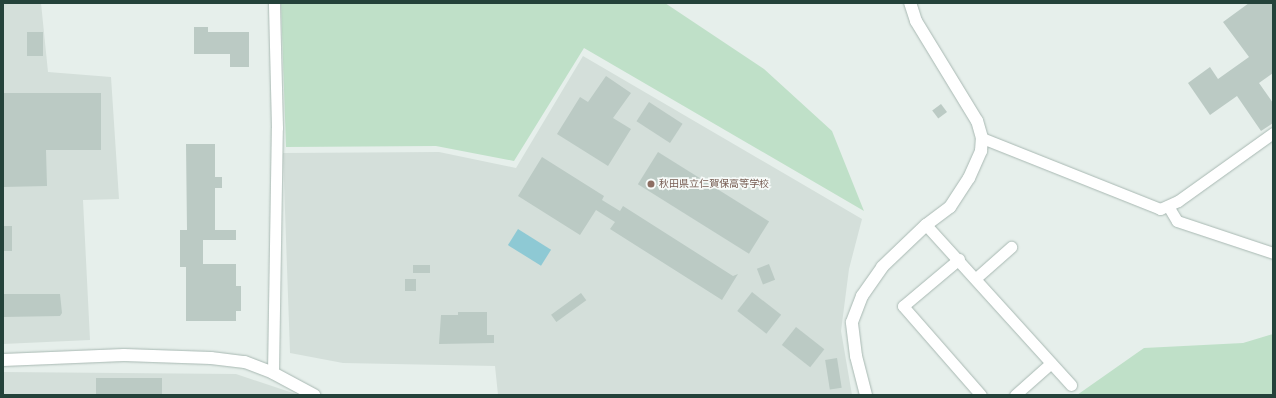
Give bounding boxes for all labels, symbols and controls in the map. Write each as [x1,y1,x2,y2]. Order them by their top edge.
place label: 秋田県立仁賀保高等学校 [659,178,769,190]
marker: 秋田県立仁賀保高等学校 [646,179,656,189]

